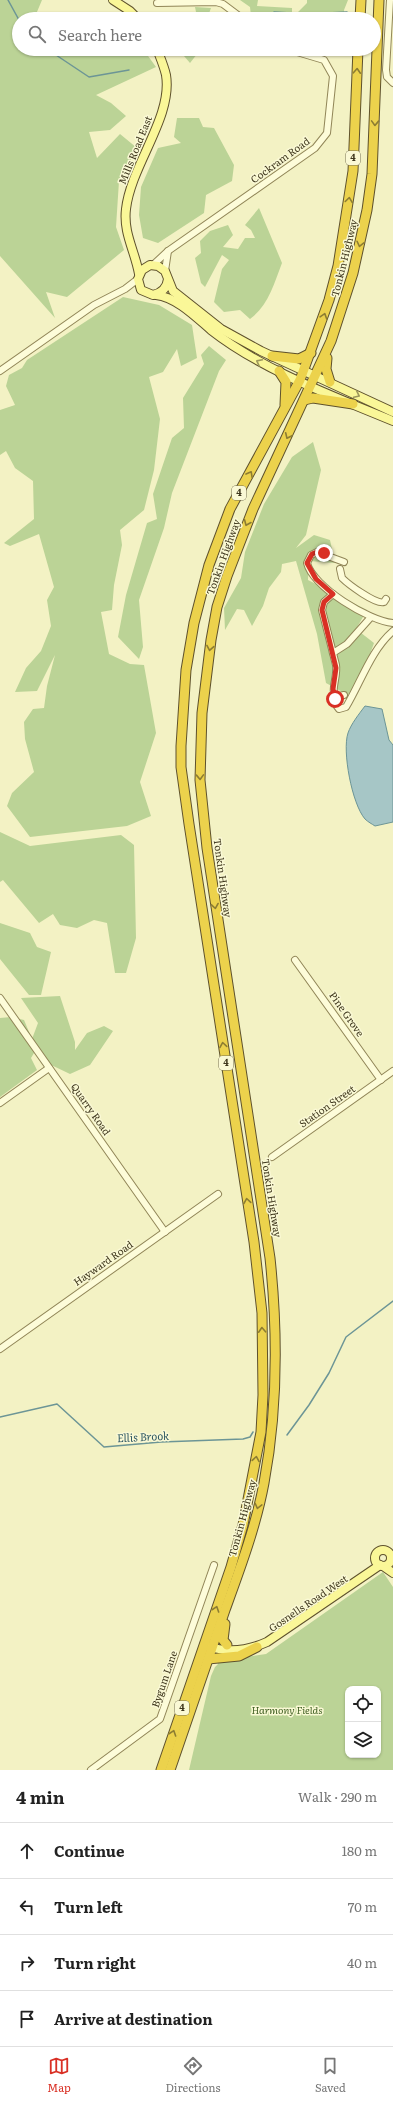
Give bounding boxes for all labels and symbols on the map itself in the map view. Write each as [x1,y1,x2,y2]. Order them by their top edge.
one-way arrow [353,68,362,74]
street label: Mills Road East [114,113,155,186]
one-way arrow [371,120,379,126]
street label: Cockram Road [247,133,312,186]
road number: 4 [346,151,360,165]
one-way arrow [344,197,353,203]
street label: Tonkin Highway [327,217,360,298]
one-way arrow [356,241,364,247]
one-way arrow [319,313,328,320]
one-way arrow [255,359,263,366]
one-way arrow [353,390,360,398]
one-way arrow [285,431,293,439]
one-way arrow [245,471,252,478]
road number: 4 [232,486,246,500]
street label: Tonkin Highway [202,517,243,597]
one-way arrow [244,519,252,527]
route end [315,544,333,562]
one-way arrow [206,645,215,651]
route start [326,690,344,708]
one-way arrow [196,774,204,780]
street label: Tonkin Highway [211,837,236,919]
one-way arrow [210,903,219,909]
street label: Pine Grove [326,988,368,1039]
one-way arrow [219,1042,228,1048]
road number: 4 [219,1056,233,1070]
street label: Quarry Road [68,1080,115,1138]
street label: Station Street [296,1081,358,1130]
street label: Tonkin Highway [259,1157,286,1239]
one-way arrow [243,1198,252,1204]
street label: Hayward Road [70,1236,136,1289]
one-way arrow [258,1327,267,1333]
water label: Ellis Brook [117,1427,169,1445]
one-way arrow [251,1456,260,1463]
street label: Tonkin Highway [224,1477,259,1558]
one-way arrow [254,1503,263,1510]
street label: Gosnells Road West [265,1571,350,1635]
one-way arrow [212,1606,220,1613]
street label: Bygum Lane [147,1649,180,1709]
road number: 4 [175,1701,189,1715]
park label: Harmony Fields [251,1702,323,1717]
one-way arrow [169,1730,177,1737]

